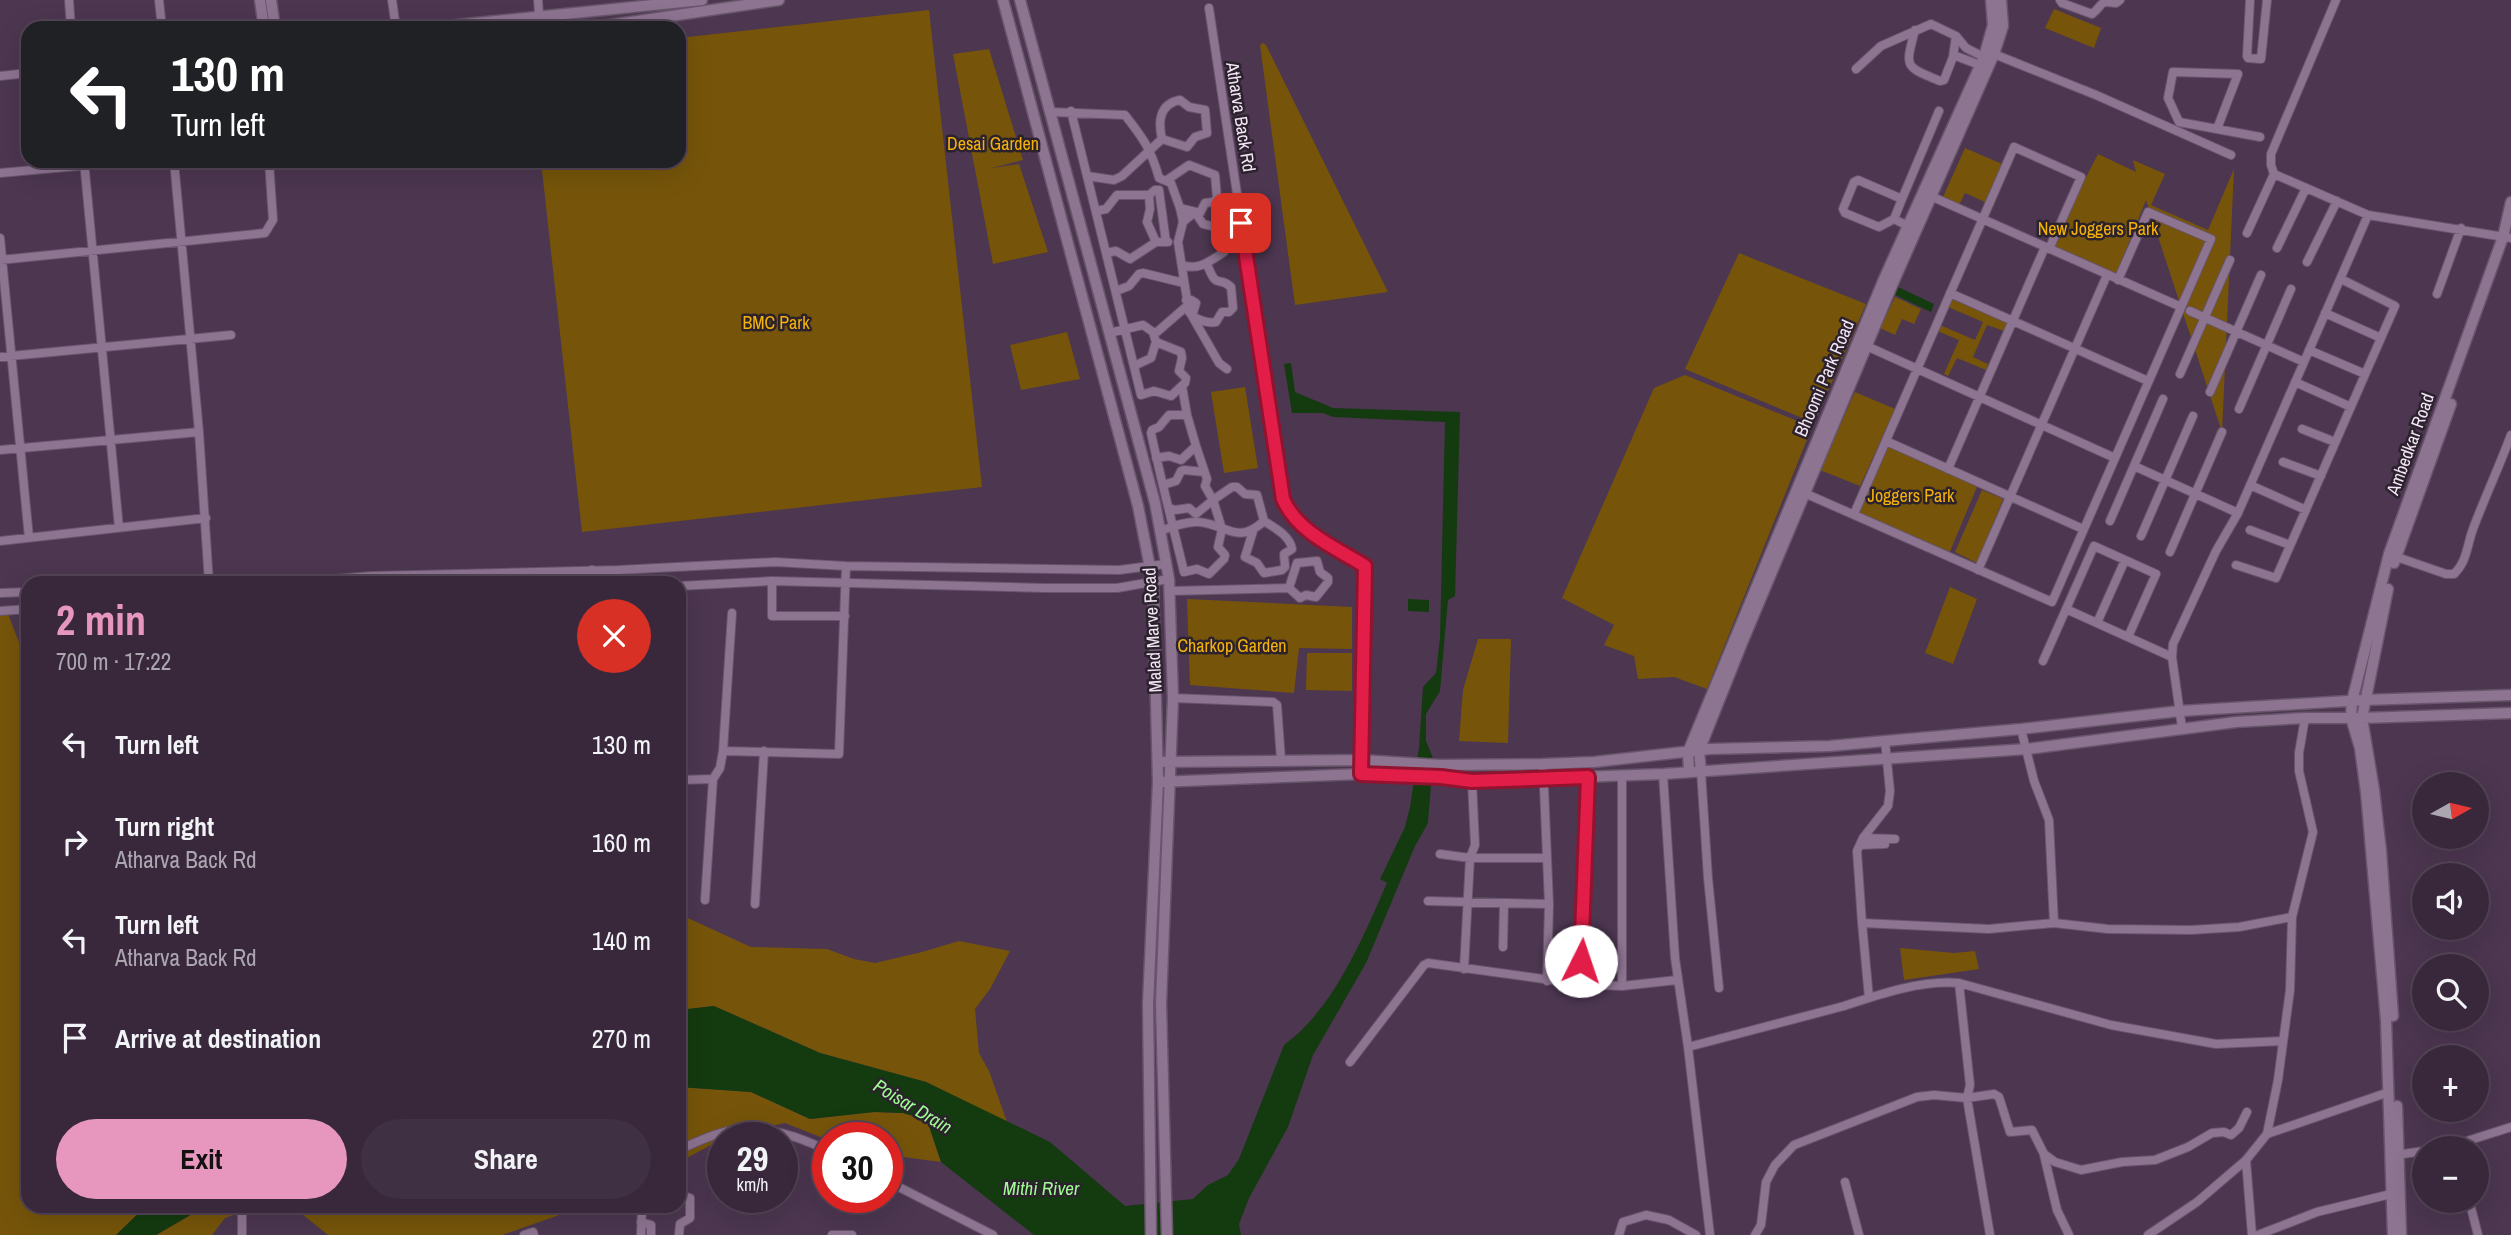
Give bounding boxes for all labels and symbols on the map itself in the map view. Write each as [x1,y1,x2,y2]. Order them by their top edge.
street label: Atharva Back Rd [1220,59,1262,174]
park label: Desai Garden [947,131,1039,156]
pin [1211,193,1271,253]
park label: New Joggers Park [2038,216,2159,241]
park label: BMC Park [742,310,810,335]
street label: Bhoomi Park Road [1788,316,1860,440]
street label: Ambedkar Road [2380,390,2440,499]
park label: Joggers Park [1868,483,1955,508]
street label: Malad Marve Road [1136,567,1168,693]
park label: Charkop Garden [1177,633,1287,658]
north arrow [2412,772,2488,849]
position arrow [1544,924,1618,998]
water label: Poisar Drain [869,1072,957,1140]
speed limit sign: 30 [812,1122,903,1213]
water label: Mithi River [1003,1175,1080,1201]

